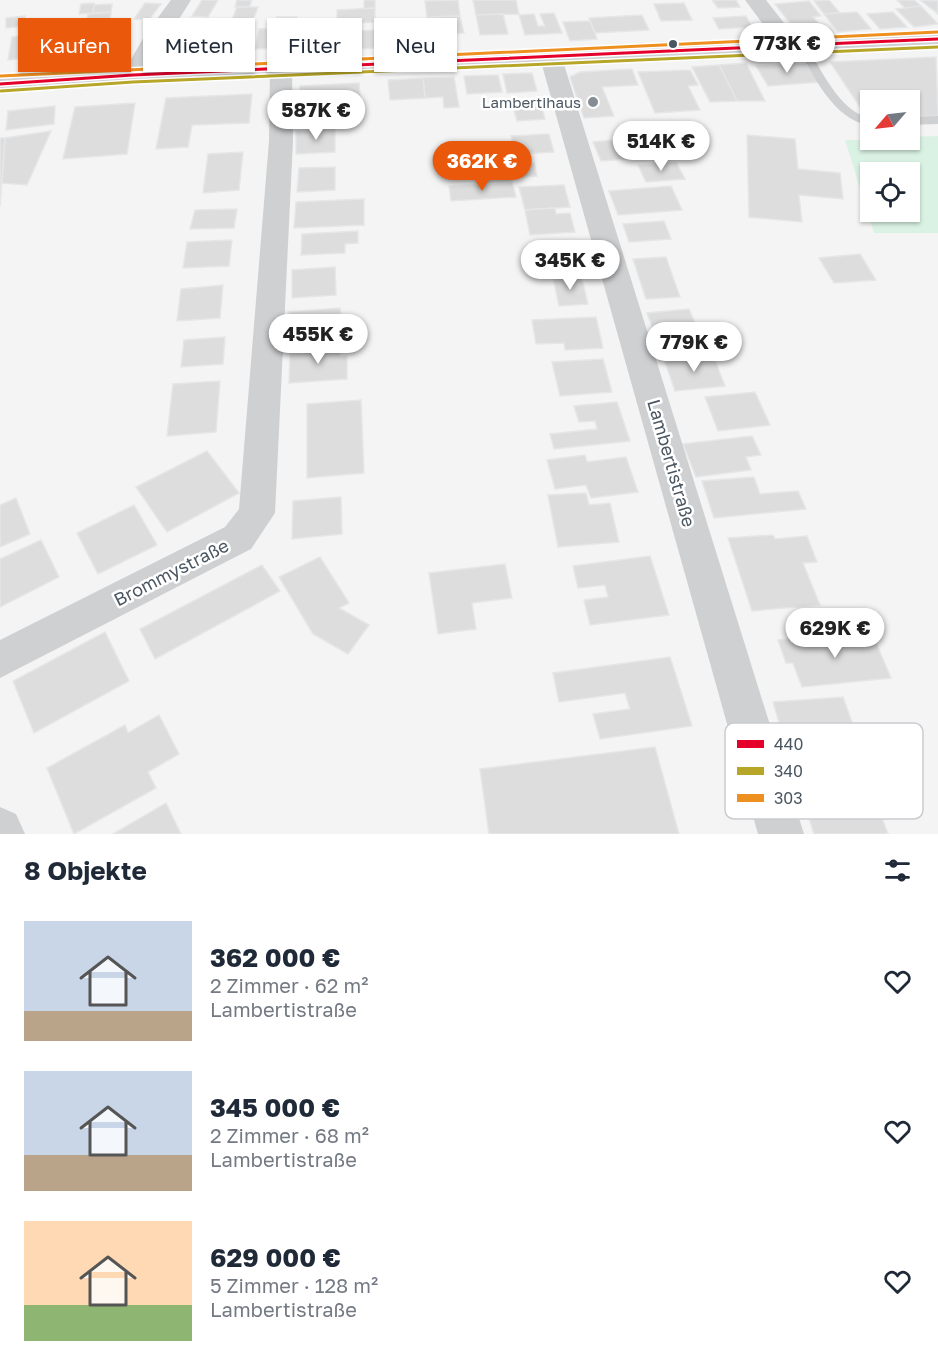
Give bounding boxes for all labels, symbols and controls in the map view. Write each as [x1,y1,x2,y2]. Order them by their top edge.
chip: Kaufen [18,18,131,72]
chip: Mieten [143,18,255,72]
chip: Filter [267,18,362,72]
chip: Neu [374,18,457,72]
pin: 773K € [738,23,836,74]
text: 773K € [753,30,821,54]
unlabelled marker [667,38,679,50]
pin: 587K € [267,90,365,141]
north arrow [860,90,920,150]
map controls [860,90,920,222]
place label: Lambertihaus [482,93,581,111]
marker: Lambertihaus [586,95,600,109]
text: 587K € [281,97,351,121]
pin: 514K € [612,121,710,172]
text: 514K € [627,128,695,152]
pin: 362K € [433,141,531,192]
text: 362K € [447,148,517,172]
button: locate [860,162,920,222]
pin: 345K € [521,240,619,291]
text: 345K € [535,247,605,271]
pin: 455K € [269,314,367,365]
text: 455K € [283,321,353,345]
pin: 779K € [645,322,743,373]
text: 779K € [660,329,728,353]
street label: Lambertistraße [643,396,701,530]
street label: Brommystraße [110,534,232,610]
pin: 629K € [786,608,884,659]
text: 629K € [799,615,871,639]
legend [725,723,923,819]
text: 440 [774,734,803,754]
text: 340 [774,761,803,781]
text: 303 [774,788,803,808]
icon: filters [881,854,914,887]
text: 8 Objekte [24,855,147,886]
text: 362 000 € [210,942,340,973]
icon: home [72,945,144,1017]
icon: heart [881,965,914,998]
text: 2 Zimmer · 62 m² [210,973,368,997]
text: Lambertistraße [210,997,357,1021]
text: 345 000 € [210,1092,340,1123]
icon: home [72,1095,144,1167]
icon: heart [881,1115,914,1148]
text: 2 Zimmer · 68 m² [210,1123,369,1147]
text: Lambertistraße [210,1147,357,1171]
text: 629 000 € [210,1242,341,1273]
icon: home [72,1245,144,1317]
icon: heart [881,1265,914,1298]
text: 5 Zimmer · 128 m² [210,1273,378,1297]
text: Lambertistraße [210,1297,357,1321]

